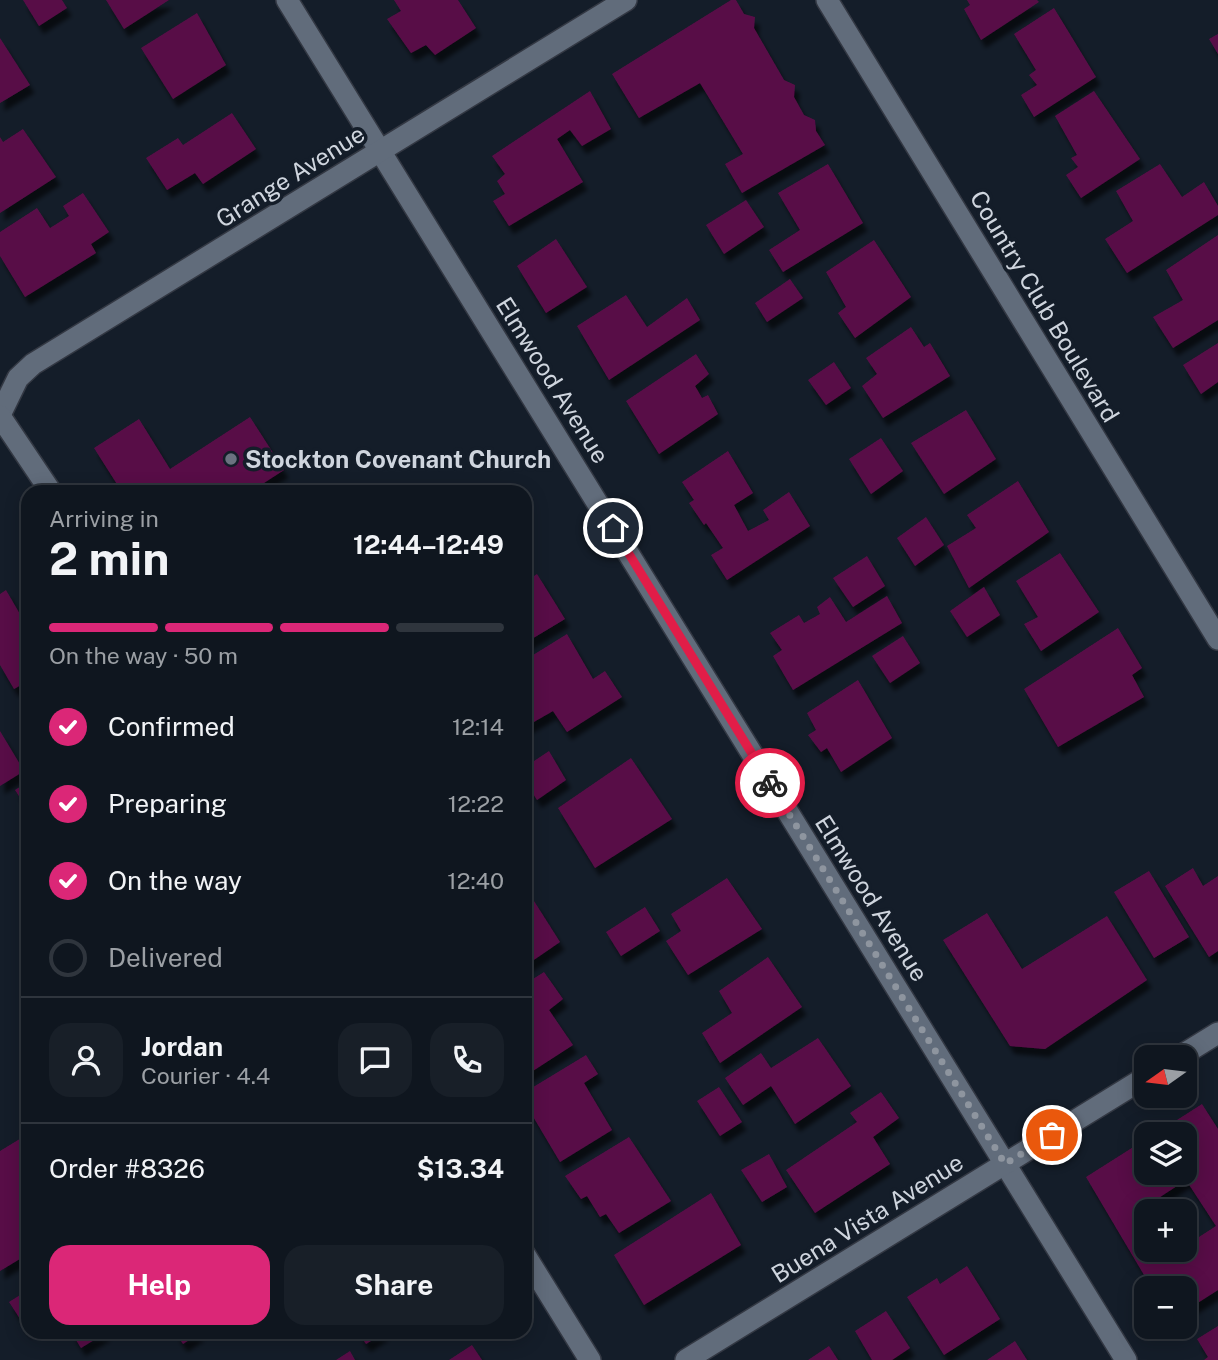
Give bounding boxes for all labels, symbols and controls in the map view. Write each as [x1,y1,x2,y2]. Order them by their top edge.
street label: Grange Avenue [211,119,369,233]
street label: Country Club Boulevard [965,185,1125,427]
street label: Elmwood Avenue [491,292,615,468]
place label: Stockton Covenant Church [245,445,551,473]
marker: Stockton Covenant Church [223,451,239,467]
pin [583,498,643,558]
text: Arriving in [49,505,159,532]
icon: home [594,509,632,547]
text: 12:44–12:49 [353,529,504,560]
text: 2 min [49,531,169,585]
text: On the way · 50 m [49,642,238,669]
icon: check [49,708,87,746]
text: Confirmed [108,711,235,742]
text: 12:14 [452,713,504,740]
courier [735,748,805,818]
icon: bike [751,764,789,802]
icon: check [49,785,87,823]
text: Preparing [108,788,227,819]
text: 12:22 [448,790,504,817]
street label: Elmwood Avenue [810,810,934,986]
icon: check [49,862,87,900]
text: On the way [108,865,242,896]
text: 12:40 [447,867,504,894]
text: Delivered [108,942,223,973]
button: person [49,1023,123,1097]
button: chat [338,1023,412,1097]
button: phone [430,1023,504,1097]
text: Jordan [141,1031,223,1062]
north arrow [1134,1045,1197,1108]
map controls [1134,1045,1197,1339]
text: Courier · 4.4 [141,1062,270,1089]
pin [1022,1105,1082,1165]
icon: bag [1033,1116,1071,1154]
button: layers [1134,1122,1197,1185]
street label: Buena Vista Avenue [766,1148,968,1288]
text: Order #8326 [49,1153,205,1184]
text: $13.34 [417,1153,504,1184]
button: + [1134,1199,1197,1262]
button: Help [49,1245,270,1325]
button: Share [284,1245,504,1325]
button: − [1134,1276,1197,1339]

